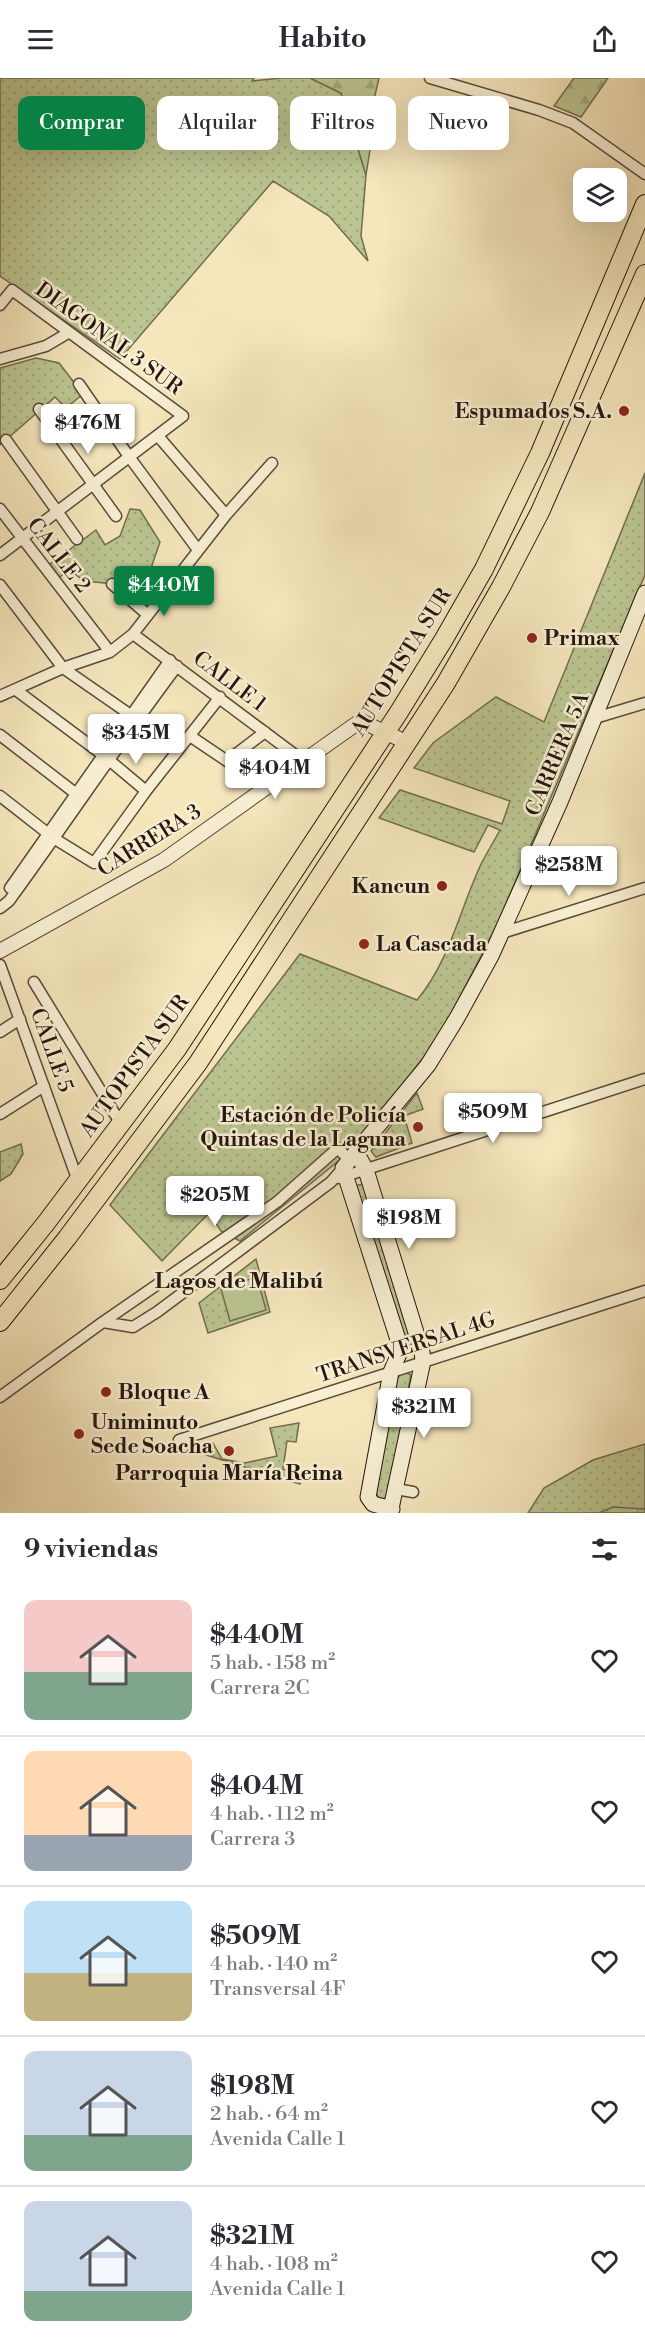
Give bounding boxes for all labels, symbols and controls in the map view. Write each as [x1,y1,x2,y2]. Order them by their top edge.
text: Habito [278,22,367,56]
icon: menu [24,23,57,56]
icon: share [588,23,621,56]
chip: Comprar [18,96,145,150]
chip: Alquilar [157,96,278,150]
chip: Filtros [290,96,396,150]
chip: Nuevo [408,96,509,150]
map controls [573,168,627,222]
button: layers [573,168,627,222]
street label: DIAGONAL 3 SUR [30,277,187,401]
place label: Espumados S.A. [455,399,612,425]
pin: $476M [46,404,130,455]
marker: Espumados S.A. [617,404,631,418]
text: $476M [55,411,121,436]
street label: CALLE 2 [21,513,96,598]
pin: $440M [122,566,206,617]
text: $440M [128,573,200,598]
street label: AUTOPISTA SUR [345,583,458,742]
place label: Primax [544,626,620,652]
marker: Primax [525,631,539,645]
street label: CALLE 1 [188,646,271,718]
street label: CARRERA 5A [520,688,596,820]
pin: $345M [94,714,178,765]
text: $345M [102,721,170,746]
pin: $404M [233,749,317,800]
text: $404M [239,756,311,781]
street label: CARRERA 3 [93,799,206,883]
pin: $258M [527,846,611,897]
text: $258M [535,853,603,878]
place label: Kancun [352,874,430,900]
marker: Kancun [435,879,449,893]
place label: La Cascada [376,932,488,958]
marker: La Cascada [357,937,371,951]
street label: AUTOPISTA SUR [74,990,195,1144]
street label: CALLE 5 [24,1005,78,1096]
pin: $509M [451,1093,535,1144]
text: $509M [458,1100,528,1125]
place label: Estación de Policía Quintas de la Laguna [200,1103,407,1153]
marker: Estación de Policía Quintas de la Laguna [411,1120,425,1134]
pin: $205M [173,1176,257,1227]
text: $205M [180,1183,250,1208]
pin: $198M [367,1199,451,1250]
text: $198M [376,1206,442,1231]
district label: Lagos de Malibú [155,1268,324,1295]
street label: TRANSVERSAL 4G [314,1307,499,1389]
place label: Bloque A [118,1380,210,1406]
marker: Bloque A [99,1385,113,1399]
pin: $321M [382,1388,466,1439]
text: $321M [392,1395,456,1420]
place label: Uniminuto Sede Soacha [91,1410,214,1460]
marker: Uniminuto Sede Soacha [72,1427,86,1441]
marker: Parroquia María Reina [222,1444,236,1458]
place label: Parroquia María Reina [115,1461,343,1487]
text: 9 viviendas [24,1533,158,1565]
icon: filters [588,1533,621,1566]
text: $440M [210,1619,304,1651]
icon: home [72,1624,144,1696]
icon: heart [588,1644,621,1677]
text: 5 hab. · 158 m² [210,1651,335,1676]
text: Carrera 2C [210,1676,309,1701]
text: $404M [210,1770,303,1802]
icon: home [72,1775,144,1847]
icon: heart [588,1795,621,1828]
text: 4 hab. · 112 m² [210,1802,334,1827]
text: Carrera 3 [210,1827,295,1852]
text: $509M [210,1920,301,1952]
icon: home [72,1925,144,1997]
icon: heart [588,1945,621,1978]
text: 4 hab. · 140 m² [210,1952,337,1977]
text: Transversal 4F [210,1977,345,2002]
text: $198M [210,2070,295,2102]
icon: home [72,2075,144,2147]
icon: heart [588,2095,621,2128]
text: 2 hab. · 64 m² [210,2102,328,2127]
text: Avenida Calle 1 [210,2127,345,2152]
text: $321M [210,2220,294,2252]
icon: home [72,2225,144,2297]
icon: heart [588,2245,621,2278]
text: 4 hab. · 108 m² [210,2252,338,2277]
text: Avenida Calle 1 [210,2277,345,2302]

